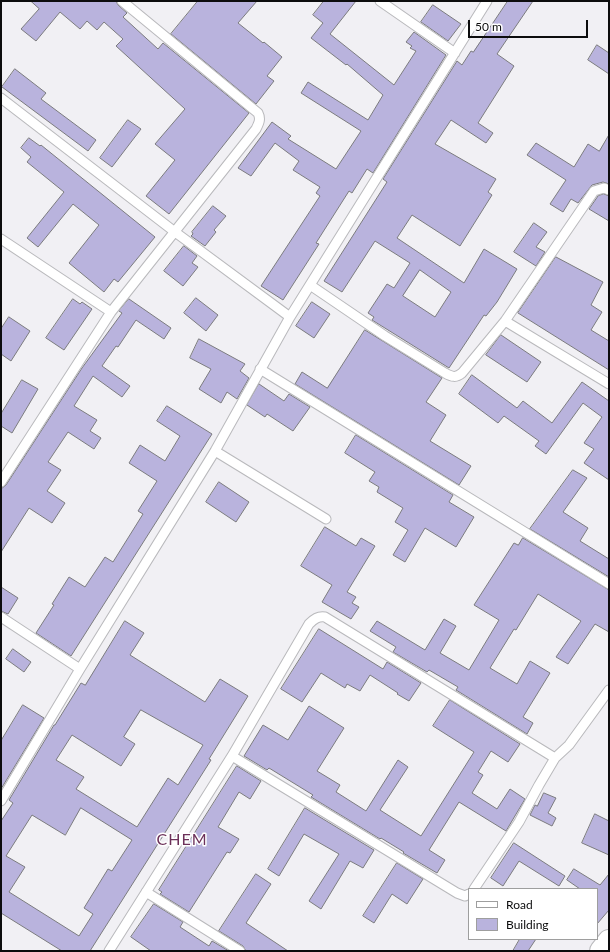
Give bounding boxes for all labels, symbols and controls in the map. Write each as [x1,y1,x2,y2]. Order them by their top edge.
scale bar [470,12,590,38]
text: 50 m [475,19,502,34]
district label: CHEM [157,830,207,850]
legend [468,888,598,940]
text: Road [506,897,533,912]
text: Building [506,917,549,932]

